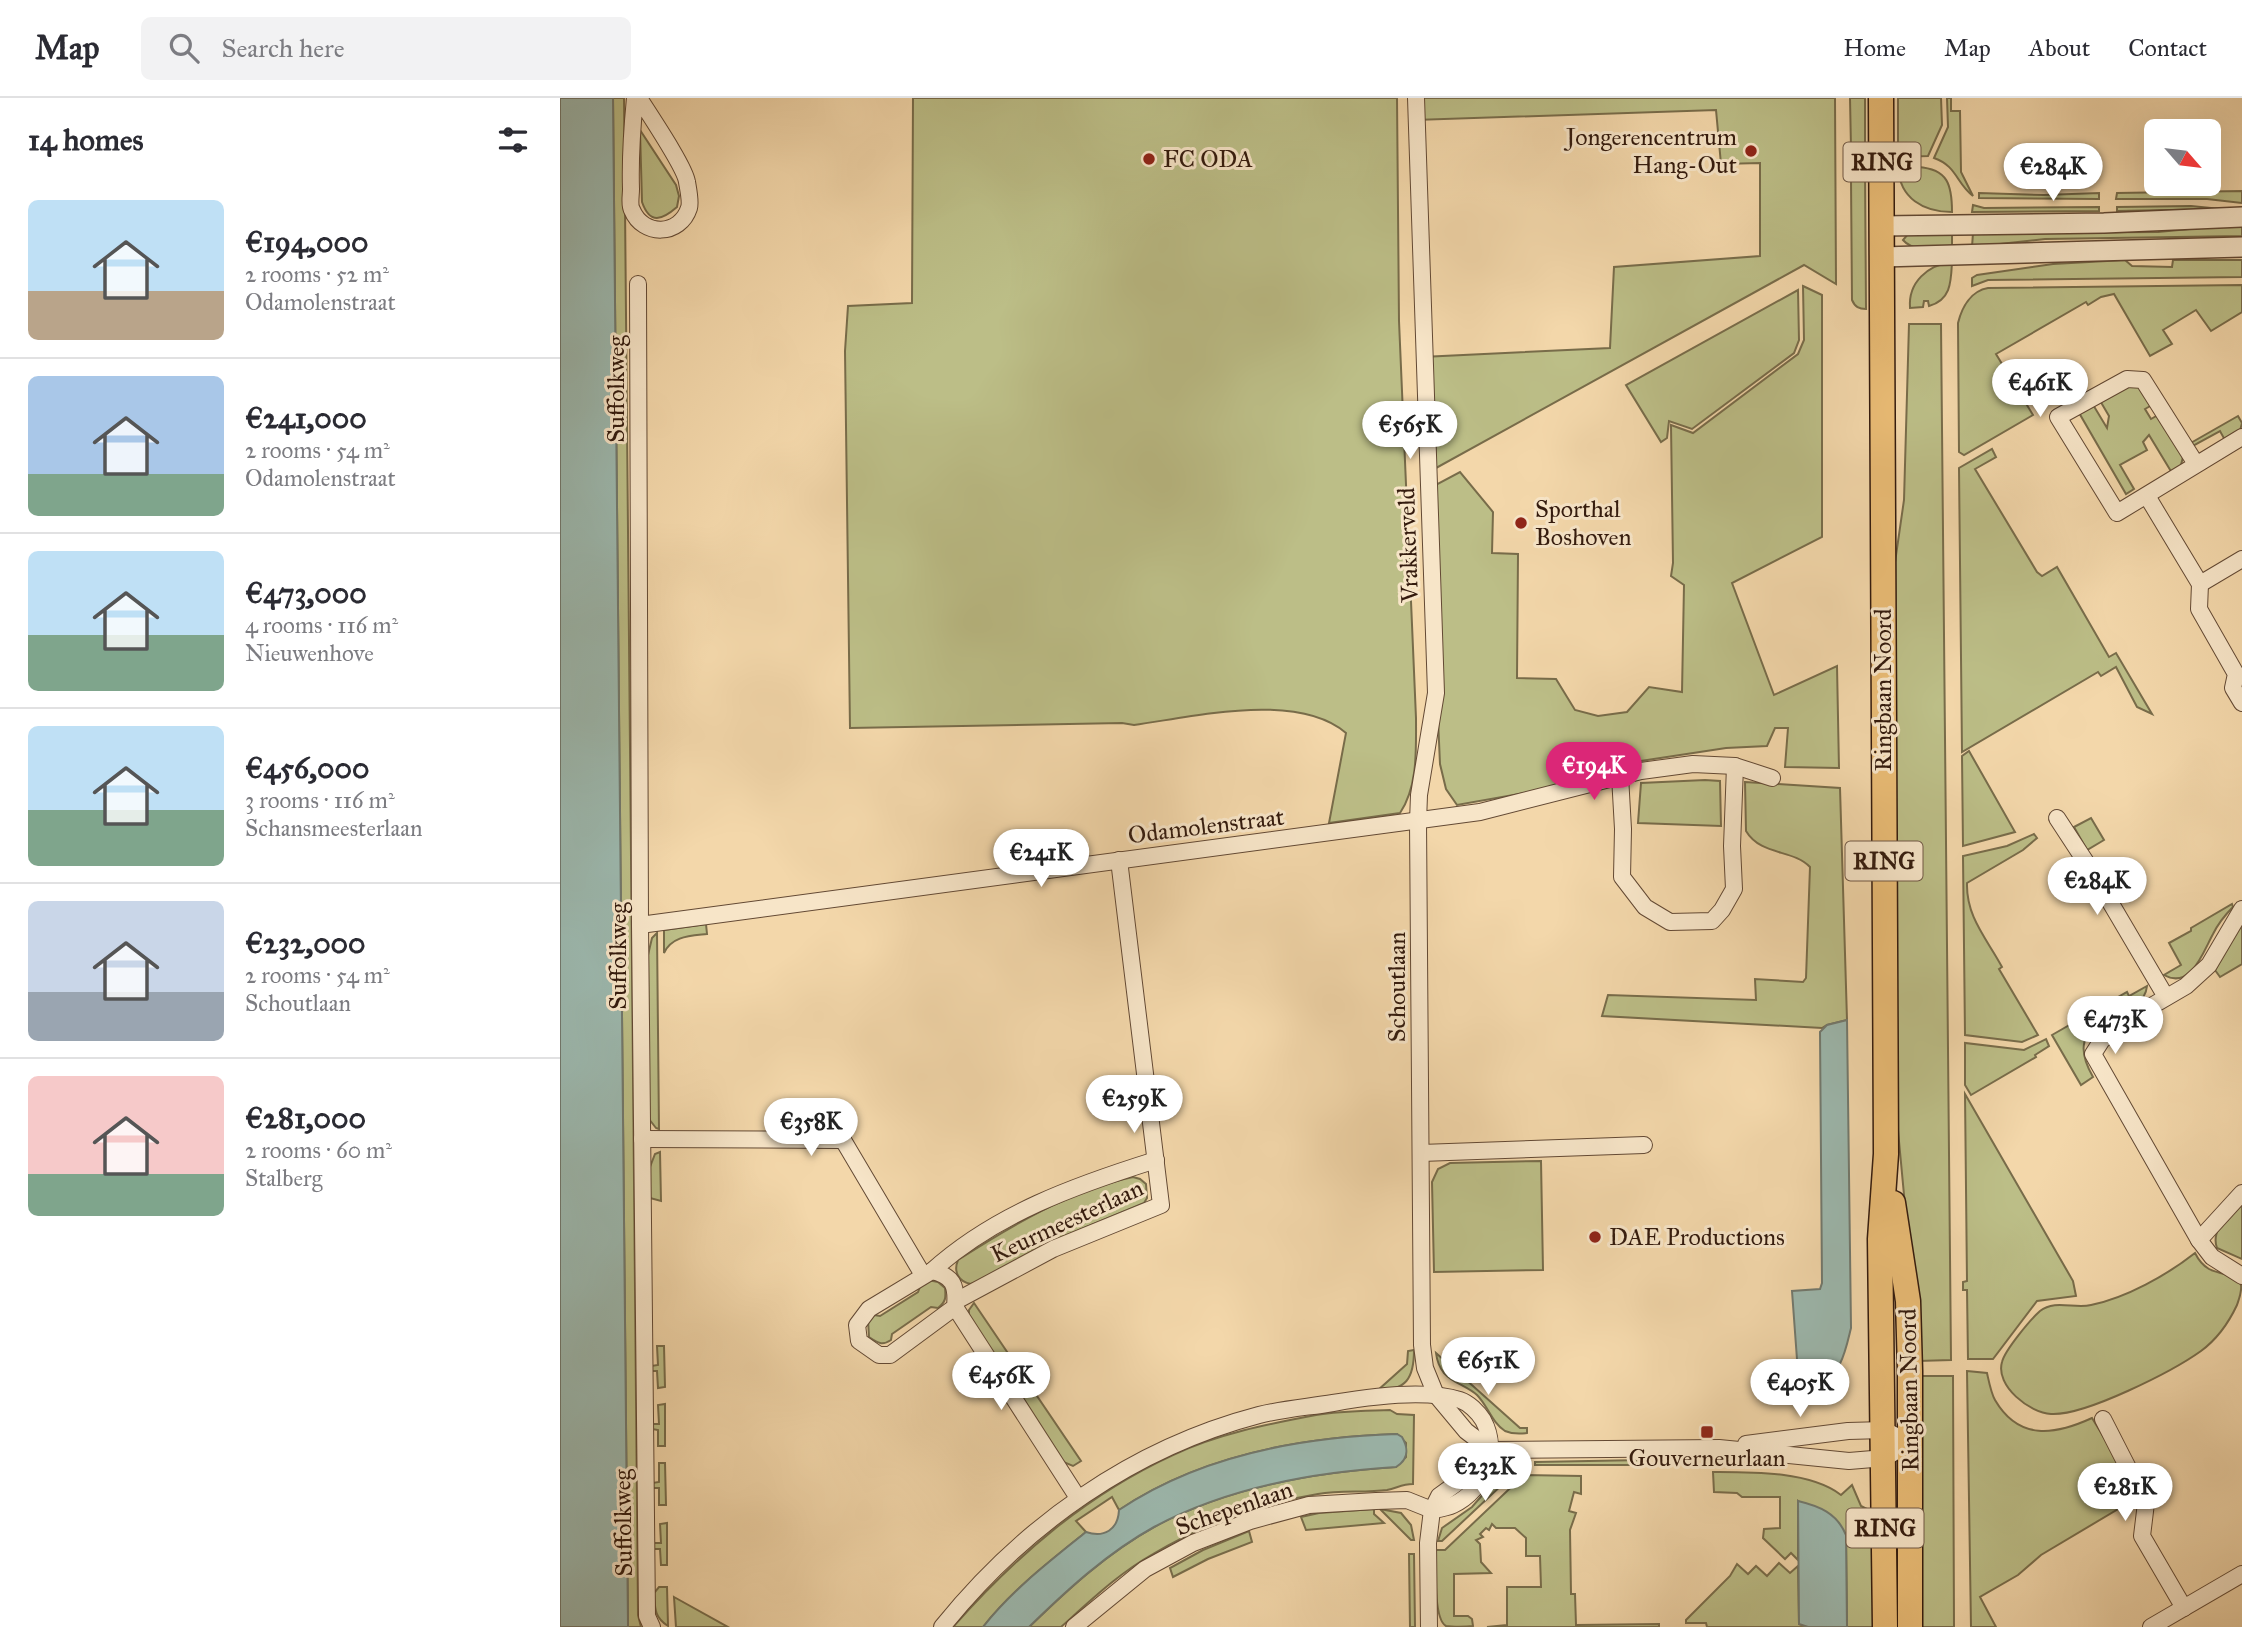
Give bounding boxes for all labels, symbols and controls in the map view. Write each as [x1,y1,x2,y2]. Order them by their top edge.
search box [141,17,631,80]
text: Map [35,28,99,68]
icon: search [165,29,203,67]
text: Search here [221,32,345,64]
text: Home [1843,33,1906,63]
text: Map [1944,33,1991,63]
text: About [2029,33,2090,63]
text: Contact [2128,33,2207,63]
north arrow [2144,119,2221,196]
map controls [2144,119,2221,196]
icon: filters [494,121,532,159]
text: 14 homes [28,122,143,158]
place label: Jongerencentrum Hang-Out [1563,122,1737,180]
road number: RING [1844,142,1920,181]
marker: Jongerencentrum Hang-Out [1743,143,1759,159]
place label: FC ODA [1163,144,1253,174]
pin: €284K [2004,144,2102,203]
marker: FC ODA [1141,151,1157,167]
text: €284K [2020,152,2086,180]
text: €194,000 [245,224,368,260]
icon: home [84,228,168,312]
text: 2 rooms · 52 m² [245,260,389,288]
text: Odamolenstraat [245,288,396,316]
street label: Suffolkweg [601,334,631,443]
pin: €461K [1991,360,2089,419]
text: €461K [2008,368,2072,396]
text: €241,000 [245,400,367,436]
pin: €565K [1361,402,1459,461]
icon: home [84,404,168,488]
text: €565K [1378,410,1442,438]
text: 2 rooms · 54 m² [245,436,390,464]
text: Odamolenstraat [245,464,396,492]
street label: Vrakkerveld [1391,487,1425,604]
place label: Sporthal Boshoven [1535,494,1631,552]
marker: Sporthal Boshoven [1513,515,1529,531]
text: €473,000 [245,575,367,611]
icon: home [84,579,168,663]
street label: Ringbaan Noord [1868,608,1898,772]
text: 4 rooms · 116 m² [245,611,398,639]
text: Nieuwenhove [245,639,374,667]
pin: €194K [1545,742,1643,802]
text: €456,000 [245,750,369,786]
text: €194K [1562,751,1626,779]
icon: home [84,754,168,838]
text: 3 rooms · 116 m² [245,786,395,814]
street label: Odamolenstraat [1126,801,1286,850]
text: Schansmeesterlaan [245,814,422,842]
pin: €241K [992,830,1090,889]
text: €241K [1009,838,1073,866]
road number: RING [1846,842,1922,880]
pin: €284K [2048,858,2146,917]
text: €284K [2064,866,2130,894]
street label: Suffolkweg [603,901,633,1010]
text: €232,000 [245,925,366,961]
icon: home [84,929,168,1013]
street label: Schoutlaan [1382,932,1412,1042]
text: 2 rooms · 54 m² [245,961,390,989]
text: Schoutlaan [245,989,351,1017]
pin: €473K [2066,996,2164,1056]
text: €473K [2083,1005,2147,1033]
pin: €259K [1085,1076,1183,1135]
text: €259K [1102,1084,1166,1112]
pin: €358K [762,1098,860,1158]
text: €281,000 [245,1100,366,1136]
icon: home [84,1104,168,1188]
text: €358K [780,1107,842,1135]
text: 2 rooms · 60 m² [245,1136,392,1164]
text: Stalberg [245,1164,322,1192]
street label: Keurmeesterlaan [986,1173,1148,1269]
place label: DAE Productions [1609,1222,1785,1252]
marker: DAE Productions [1587,1229,1603,1245]
street label: Ringbaan Noord [1893,1308,1925,1472]
pin: €651K [1439,1338,1537,1397]
text: €651K [1457,1346,1519,1374]
pin: €456K [952,1352,1050,1412]
pin: €405K [1751,1360,1849,1419]
text: €456K [968,1361,1034,1389]
text: €405K [1766,1368,1834,1396]
marker: Gouverneurlaan [1699,1424,1715,1440]
place label: Gouverneurlaan [1628,1443,1786,1473]
pin: €232K [1436,1444,1534,1503]
text: €232K [1454,1452,1516,1480]
pin: €281K [2076,1464,2174,1523]
street label: Suffolkweg [607,1468,639,1577]
text: €281K [2094,1472,2156,1500]
street label: Schepenlaan [1171,1474,1297,1542]
road number: RING [1846,1508,1924,1548]

